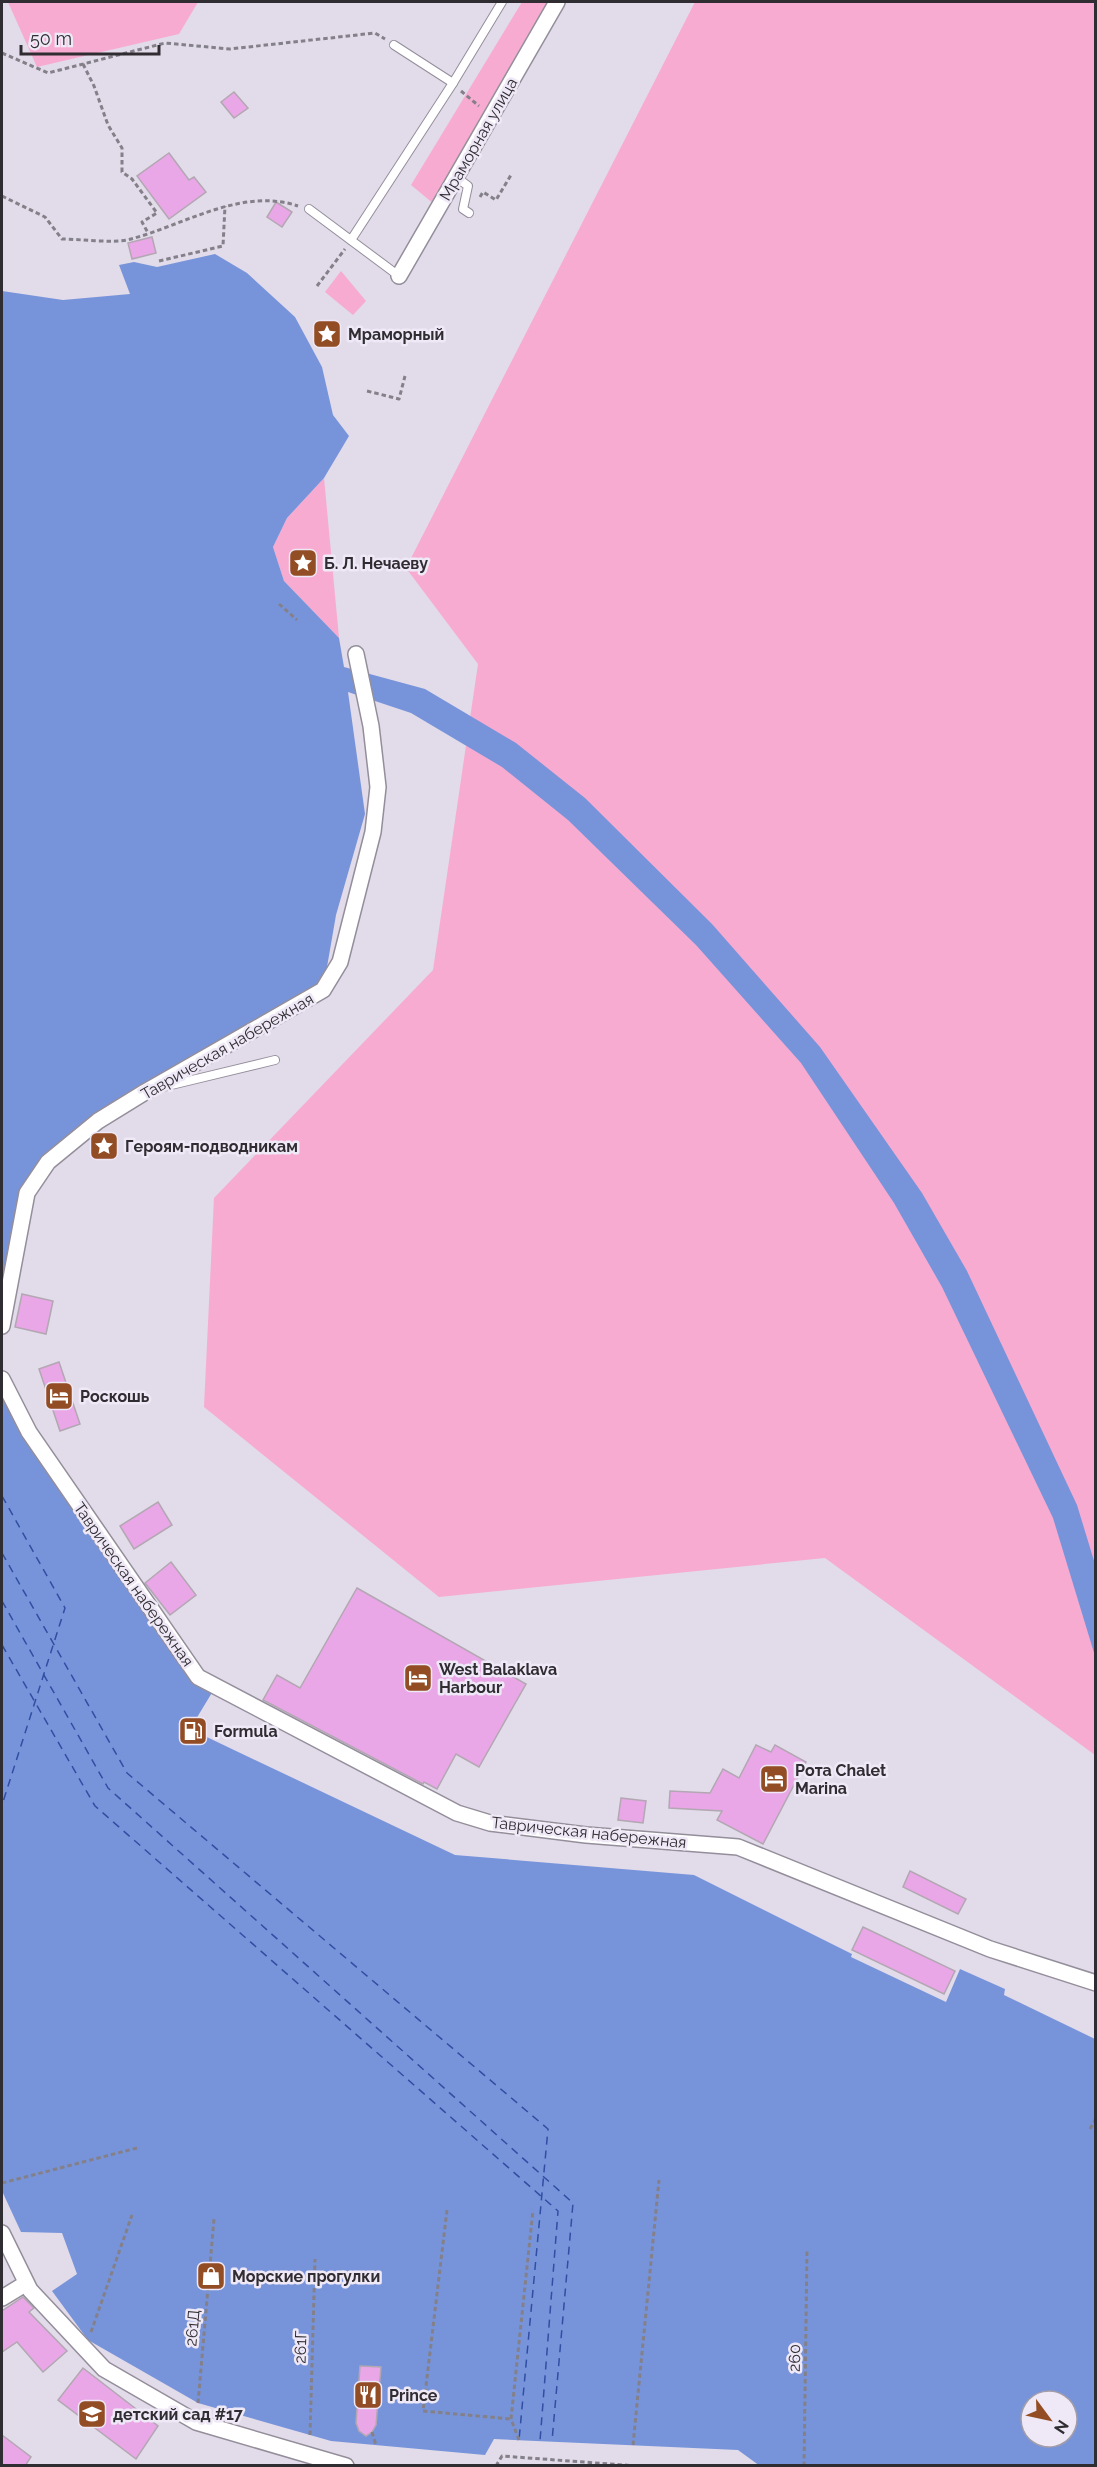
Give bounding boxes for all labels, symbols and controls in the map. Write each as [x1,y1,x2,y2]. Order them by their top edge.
scale bar [21,18,159,56]
text: 50 m [30,28,72,49]
street label: Мраморная улица [436,75,521,204]
place icon: Мраморный [311,318,343,350]
place label: Мраморный [348,325,444,344]
place icon: Б. Л. Нечаеву [287,547,319,579]
place label: Б. Л. Нечаеву [324,554,428,573]
street label: Таврическая набережная [138,989,317,1104]
place icon: Героям-подводникам [88,1130,120,1162]
place label: Героям-подводникам [125,1137,298,1156]
hotel icon: Роскошь [43,1380,75,1412]
place label: Роскошь [80,1387,150,1406]
street label: Таврическая набережная [70,1499,198,1670]
place label: West Balaklava Harbour [439,1660,557,1697]
hotel icon: West Balaklava Harbour [402,1662,434,1694]
fuel station icon: Formula [177,1715,209,1747]
place label: Formula [214,1722,278,1741]
place label: Рота Chalet Marina [795,1761,886,1798]
hotel icon: Рота Chalet Marina [758,1763,790,1795]
street label: Таврическая набережная [491,1813,687,1852]
shop icon: Морские прогулки [195,2260,227,2292]
place label: Морские прогулки [232,2267,380,2286]
street label: 261Д [181,2309,204,2347]
street label: 261Г [290,2330,311,2364]
street label: 260 [785,2344,804,2372]
restaurant icon: Prince [352,2379,384,2411]
place label: Prince [389,2386,438,2405]
north arrow [1019,2389,1079,2449]
school or university icon: детский сад #17 [76,2398,108,2430]
place label: детский сад #17 [113,2405,243,2424]
text: N [1050,2417,1072,2437]

